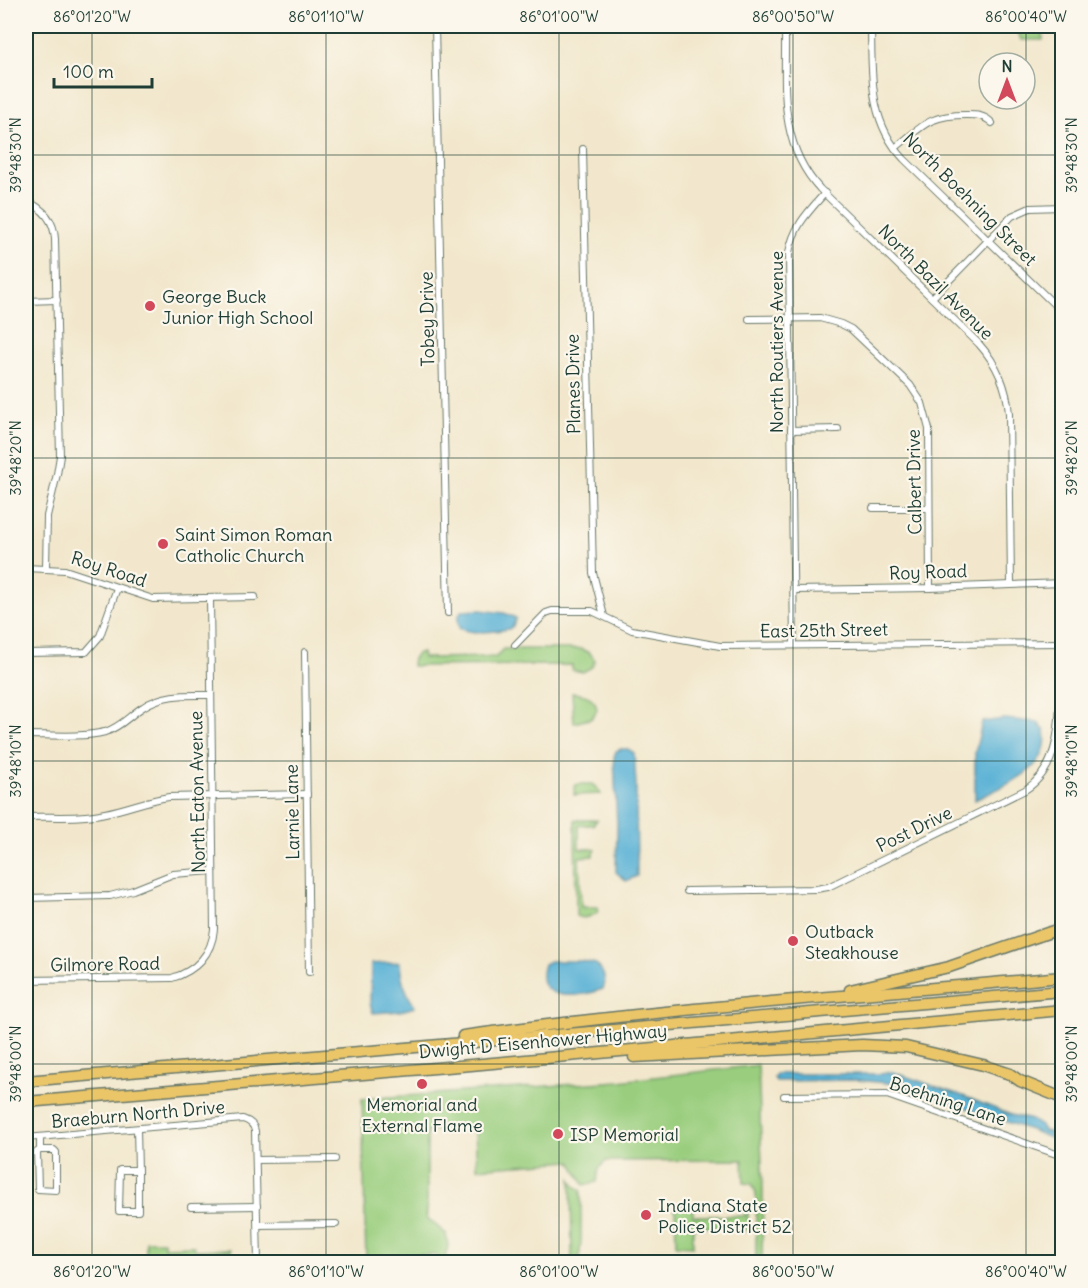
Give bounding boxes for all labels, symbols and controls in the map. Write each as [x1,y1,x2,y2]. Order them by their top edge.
text: 86°01'20"W [53,7,131,26]
text: 86°01'10"W [288,7,364,26]
text: 86°01'00"W [519,7,599,26]
text: 86°00'50"W [752,7,834,26]
text: 86°00'40"W [985,7,1067,26]
scale bar [54,51,152,89]
north arrow [977,51,1037,111]
text: N [1001,56,1013,76]
text: 100 m [63,60,114,83]
text: 39°48'30"N [6,117,25,193]
text: 39°48'30"N [1062,117,1081,193]
street label: North Boehning Street [898,127,1042,271]
street label: North Bazil Avenue [873,219,999,345]
street label: North Routiers Avenue [765,251,788,433]
street label: Tobey Drive [415,271,439,367]
place label: George Buck Junior High School [162,285,313,329]
marker: George Buck Junior High School [143,299,157,313]
street label: Planes Drive [561,334,585,434]
text: 39°48'20"N [6,420,25,496]
text: 39°48'20"N [1062,420,1081,496]
street label: Calbert Drive [902,429,926,535]
place label: Saint Simon Roman Catholic Church [175,523,332,567]
marker: Saint Simon Roman Catholic Church [156,537,170,551]
street label: Roy Road [68,546,150,592]
street label: Roy Road [889,559,968,585]
street label: East 25th Street [760,617,888,643]
street label: North Eaton Avenue [184,711,210,873]
text: 39°48'10"N [6,724,25,798]
text: 39°48'10"N [1062,724,1081,798]
street label: Larnie Lane [280,764,304,860]
street label: Post Drive [872,801,956,857]
place label: Outback Steakhouse [805,920,899,964]
marker: Outback Steakhouse [786,934,800,948]
street label: Gilmore Road [50,952,161,976]
street label: Dwight D Eisenhower Highway [418,1019,668,1063]
text: 39°48'00"N [6,1025,25,1103]
text: 39°48'00"N [1062,1025,1081,1103]
street label: Boehning Lane [887,1071,1009,1131]
marker: Memorial and External Flame [415,1077,429,1091]
place label: Memorial and External Flame [361,1093,483,1137]
street label: Braeburn North Drive [50,1095,226,1133]
place label: ISP Memorial [570,1123,679,1146]
marker: ISP Memorial [551,1127,565,1141]
place label: Indiana State Police District 52 [658,1194,792,1238]
marker: Indiana State Police District 52 [639,1208,653,1222]
text: 86°01'20"W [53,1262,131,1281]
text: 86°01'10"W [288,1262,364,1281]
text: 86°01'00"W [519,1262,599,1281]
text: 86°00'50"W [752,1262,834,1281]
text: 86°00'40"W [985,1262,1067,1281]

